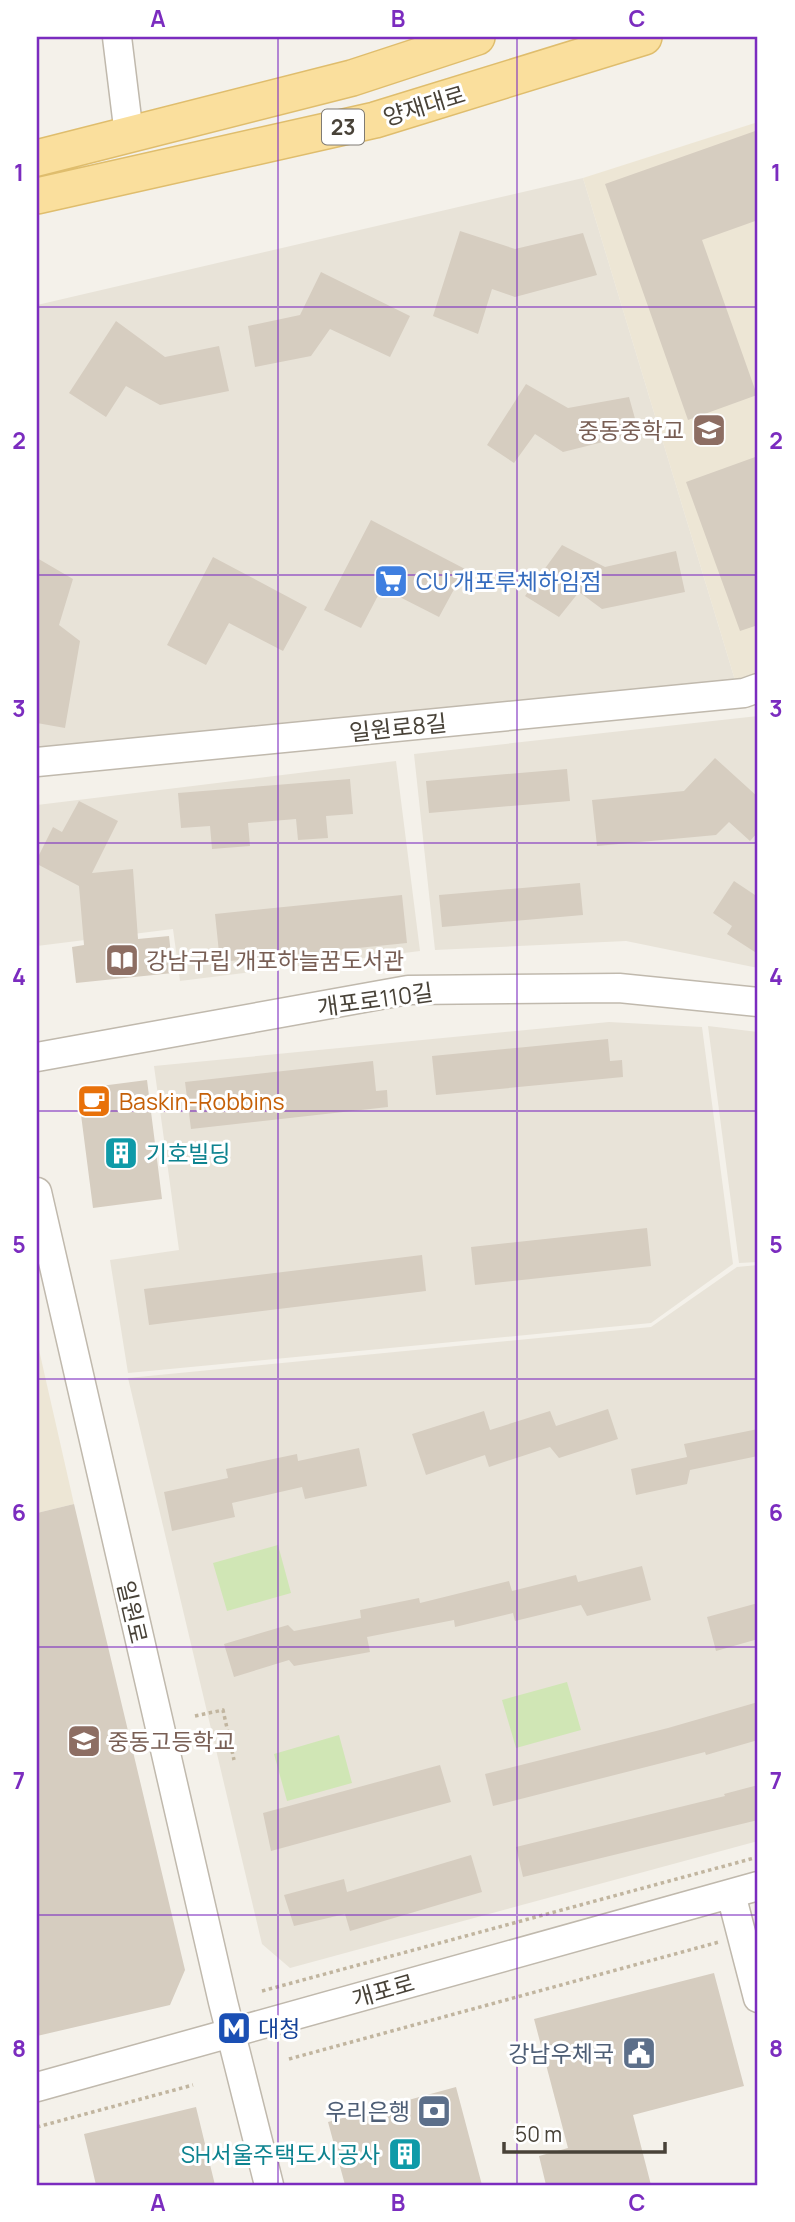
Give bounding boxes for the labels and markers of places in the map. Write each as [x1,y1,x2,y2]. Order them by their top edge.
school or university icon: 중동중학교 [690,411,728,449]
place label: 중동중학교 [578,414,684,446]
supermarket icon: CU 개포루체하임점 [372,562,410,600]
place label: CU 개포루체하임점 [416,565,601,597]
library icon: 강남구립 개포하늘꿈도서관 [103,941,141,979]
place label: 강남구립 개포하늘꿈도서관 [146,944,405,976]
cafe icon: Baskin-Robbins [75,1082,113,1120]
place label: Baskin-Robbins [119,1085,285,1117]
building icon: 기호빌딩 [102,1134,140,1172]
place label: 기호빌딩 [146,1137,231,1169]
school or university icon: 중동고등학교 [65,1722,103,1760]
place label: 중동고등학교 [108,1725,235,1757]
metro station icon: 대청 [215,2009,253,2047]
place label: 대청 [258,2012,300,2044]
public building icon: 강남우체국 [620,2034,658,2072]
place label: 강남우체국 [508,2037,614,2069]
bank icon: 우리은행 [415,2092,453,2130]
place label: 우리은행 [325,2095,410,2127]
building icon: SH서울주택도시공사 [386,2135,424,2173]
place label: SH서울주택도시공사 [181,2138,380,2170]

